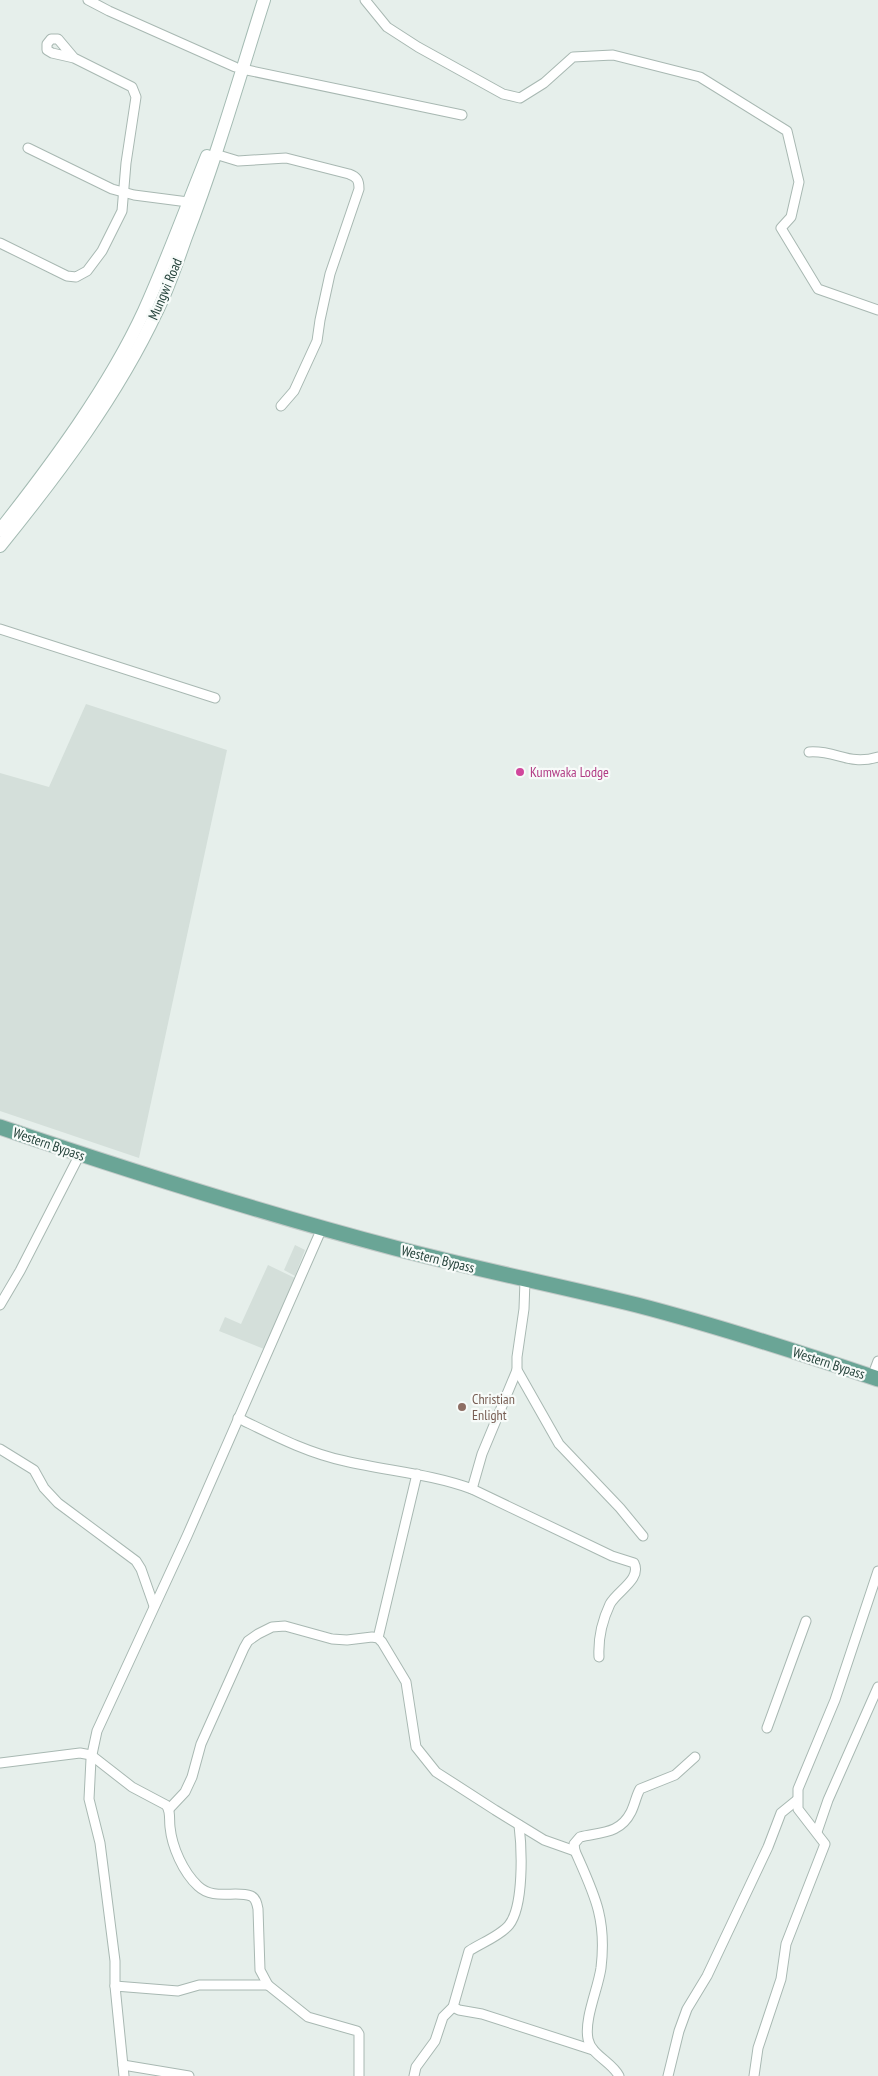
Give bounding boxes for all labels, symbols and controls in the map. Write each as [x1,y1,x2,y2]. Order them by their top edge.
street label: Mungwi Road [144,255,186,323]
place label: Kumwaka Lodge [530,763,609,781]
marker: Kumwaka Lodge [514,766,526,778]
street label: Western Bypass [11,1123,88,1165]
street label: Western Bypass [399,1241,477,1277]
street label: Western Bypass [791,1343,868,1383]
place label: Christian Enlight [472,1390,515,1424]
marker: Christian Enlight [456,1401,468,1413]

